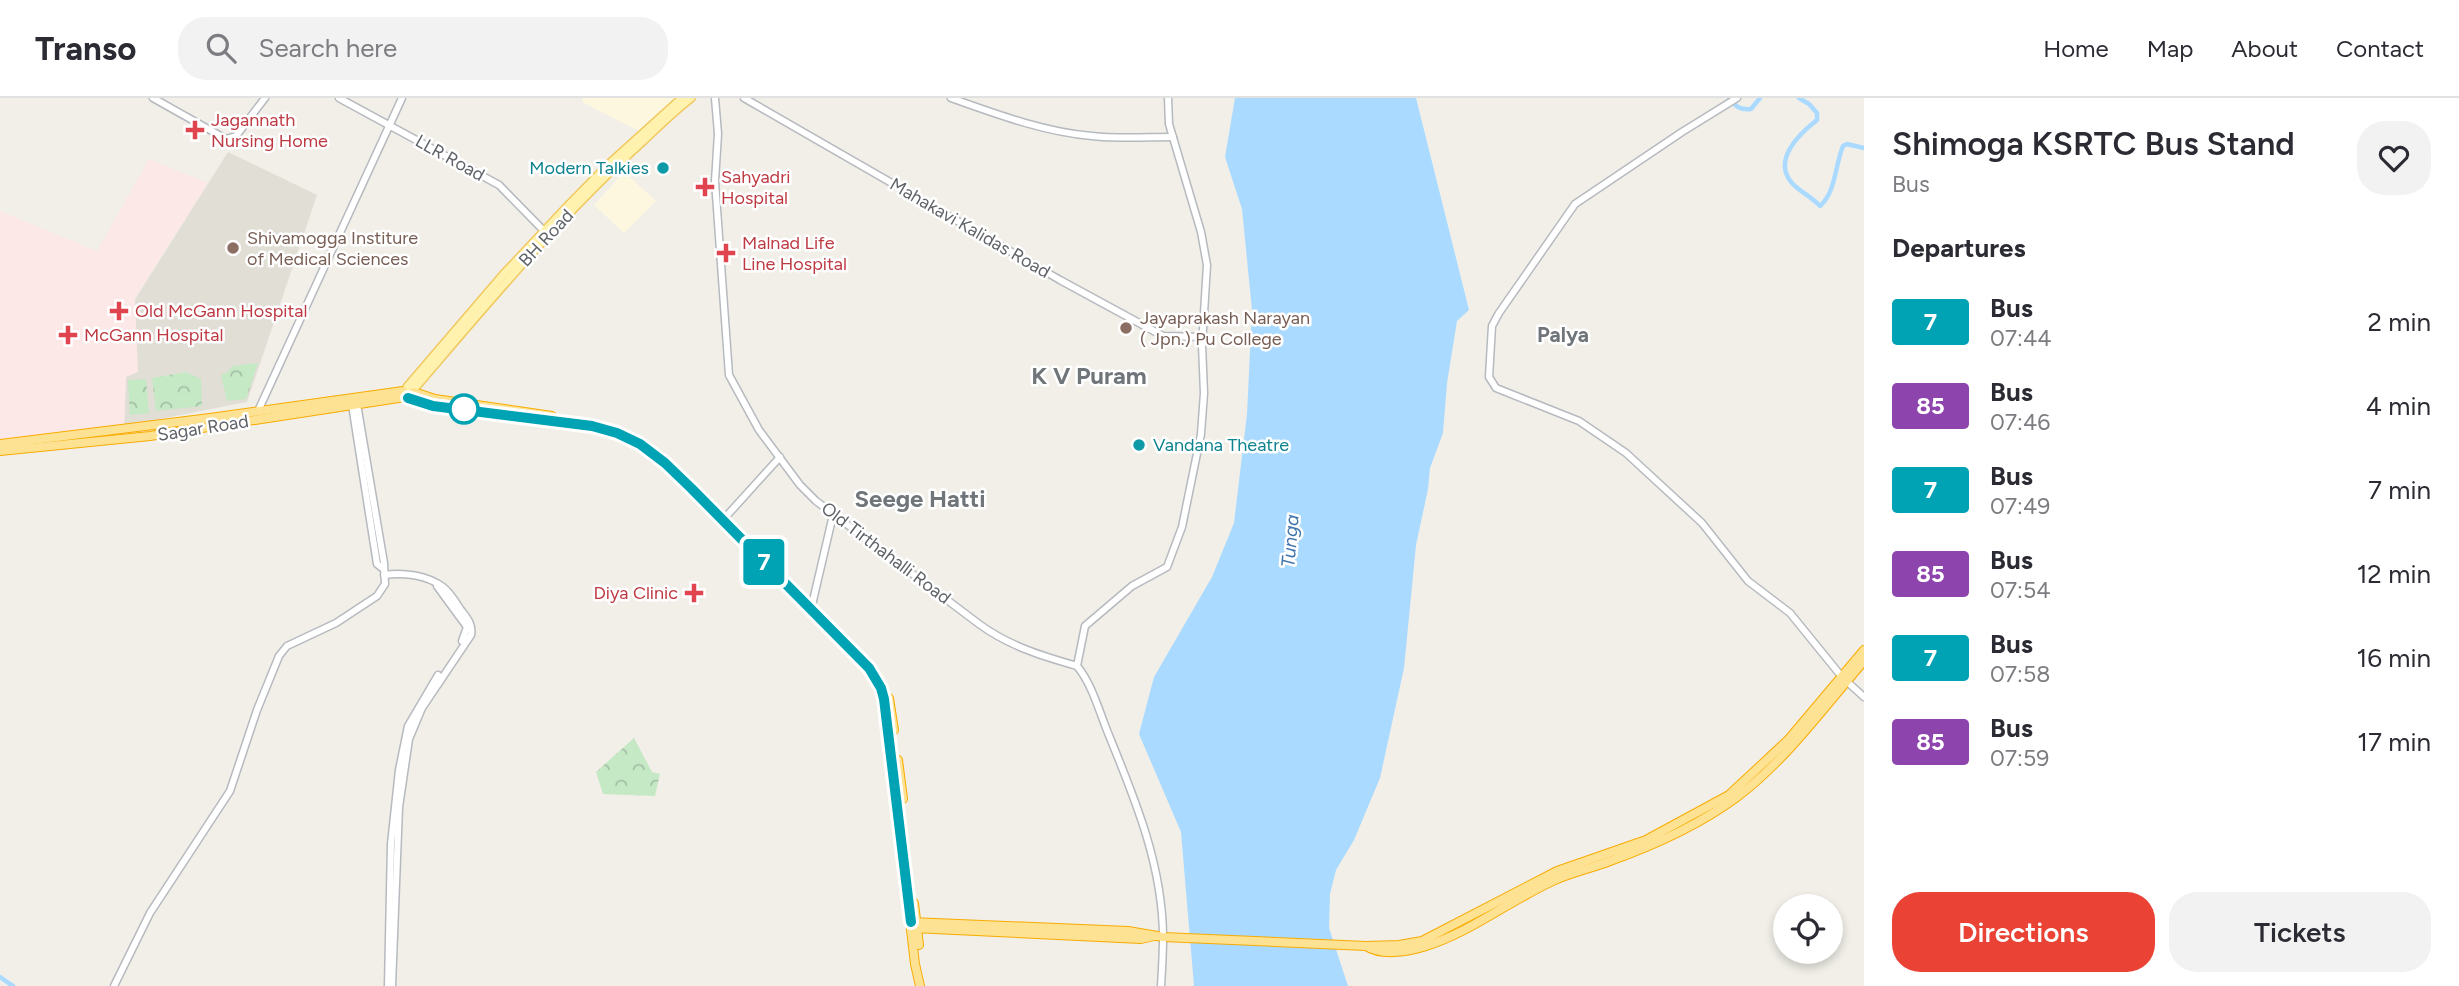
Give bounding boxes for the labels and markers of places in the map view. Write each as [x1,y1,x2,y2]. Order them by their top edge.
place label: Jagannath Nursing Home [211,109,328,152]
marker: Jagannath Nursing Home [185,120,205,140]
place label: Modern Talkies [529,157,649,179]
marker: Modern Talkies [655,160,671,176]
place label: Sahyadri Hospital [721,166,790,209]
marker: Sahyadri Hospital [695,177,715,197]
place label: Shivamogga Institure of Medical Sciences [247,227,418,270]
place label: Malnad Life Line Hospital [742,232,847,275]
marker: Shivamogga Institure of Medical Sciences [225,240,241,256]
marker: Malnad Life Line Hospital [716,243,736,263]
place label: Old McGann Hospital [135,300,307,322]
marker: Old McGann Hospital [109,301,129,321]
place label: Jayaprakash Narayan ( Jpn.) Pu College [1140,307,1310,350]
marker: Jayaprakash Narayan ( Jpn.) Pu College [1118,320,1134,336]
place label: McGann Hospital [84,324,223,346]
marker: McGann Hospital [58,325,78,345]
unlabelled marker [449,394,479,424]
place label: Vandana Theatre [1153,434,1289,456]
marker: Vandana Theatre [1131,437,1147,453]
place label: Diya Clinic [593,582,678,604]
marker: Diya Clinic [684,583,704,603]

